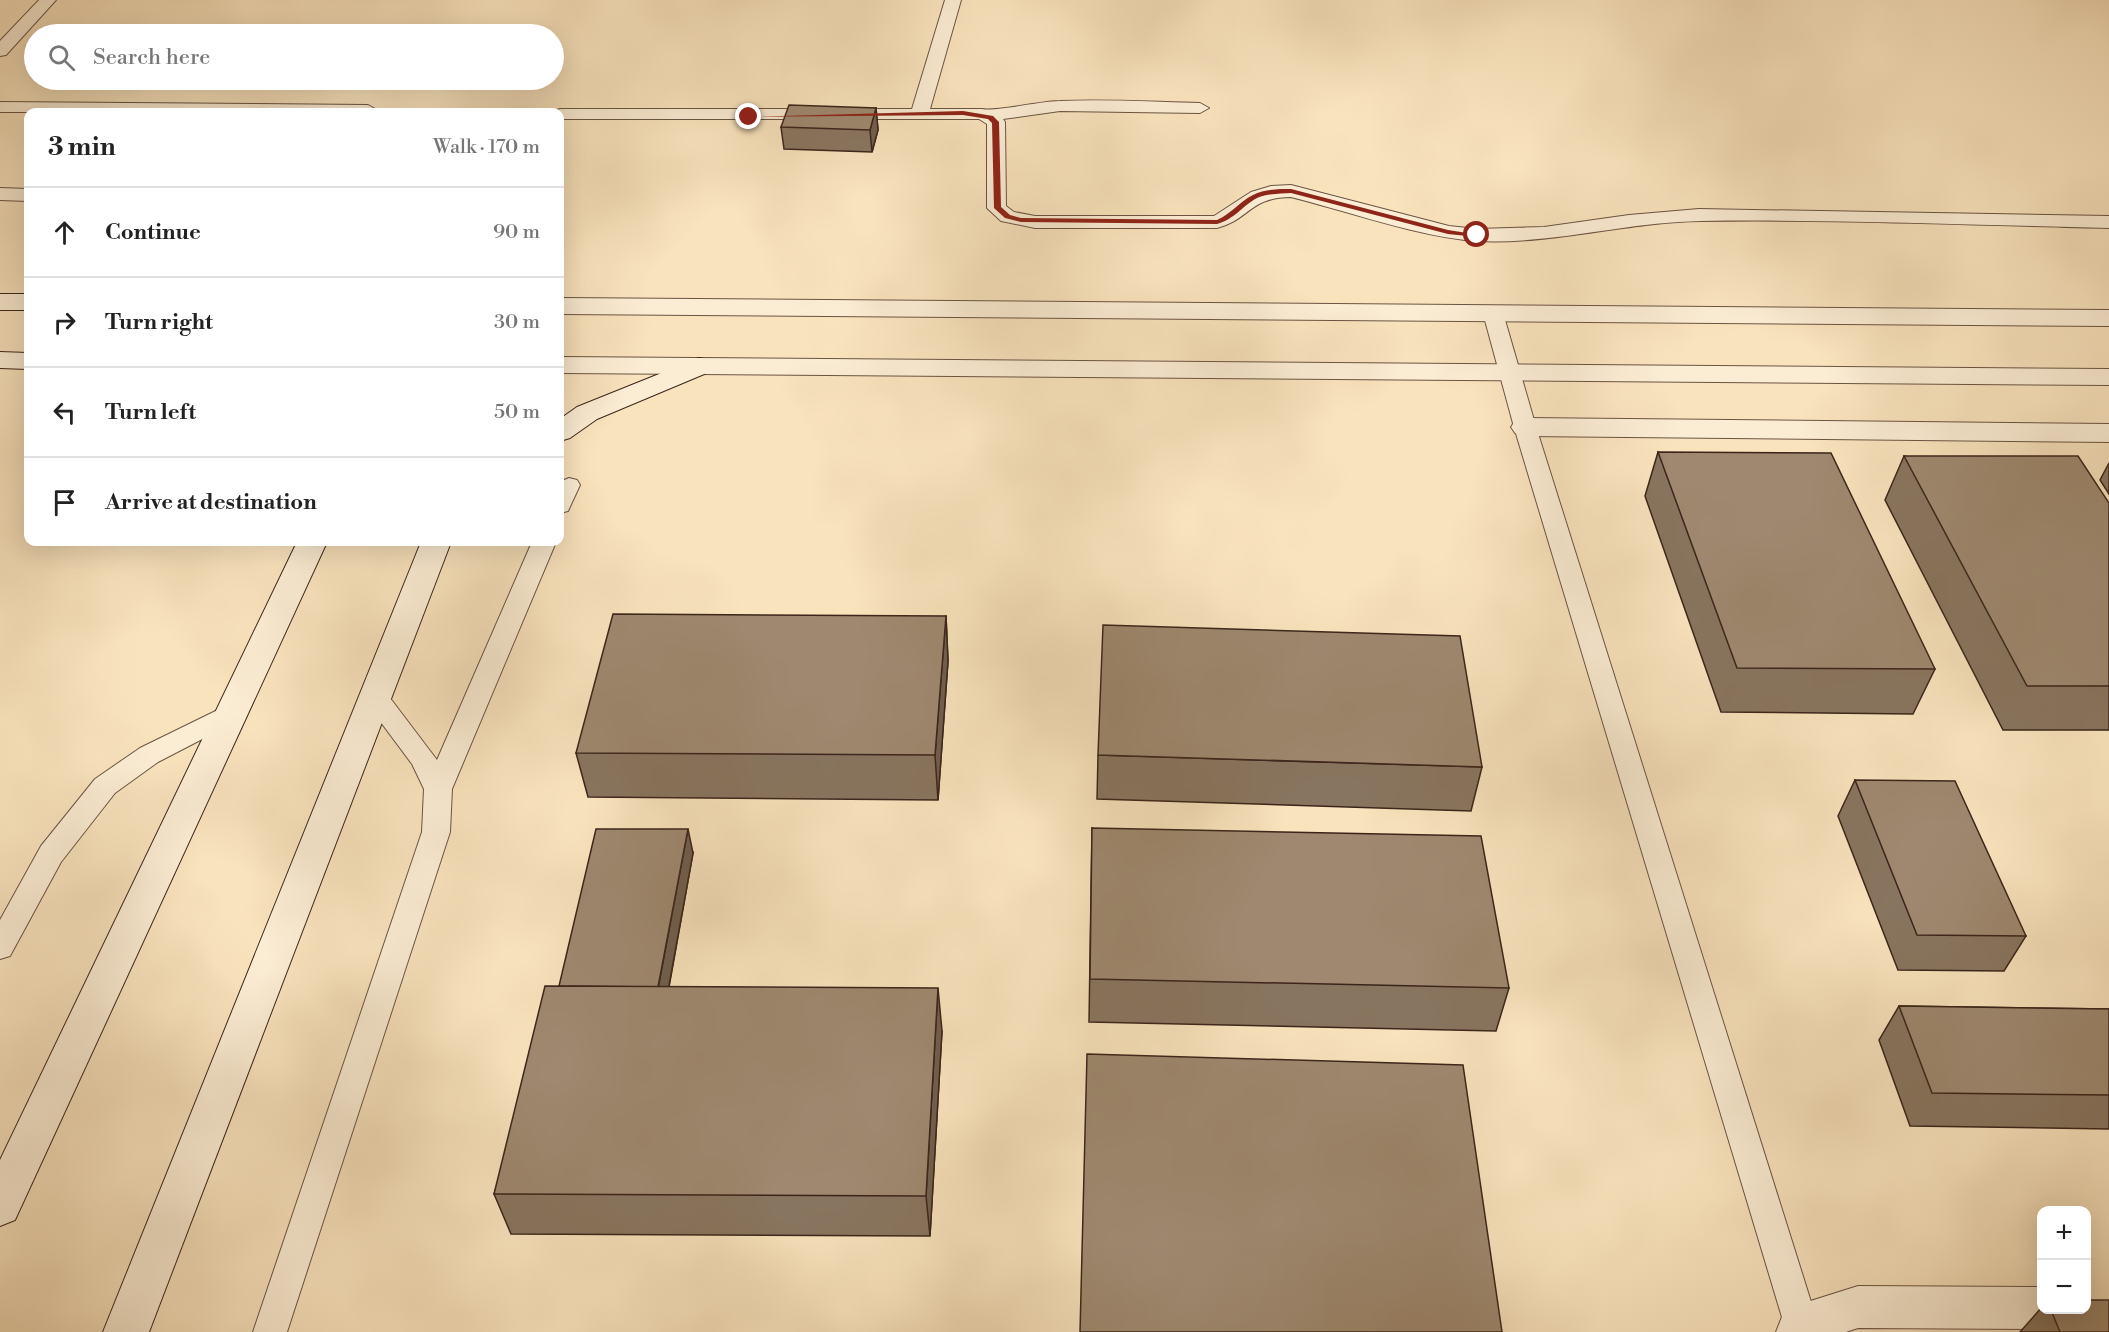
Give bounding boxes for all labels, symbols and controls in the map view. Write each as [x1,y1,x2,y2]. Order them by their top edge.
search box [24,24,564,90]
icon: search [45,41,78,74]
text: Search here [93,44,210,71]
route end [735,103,761,129]
text: 3 min [48,131,116,163]
text: Walk · 170 m [433,135,540,160]
icon: ahead [48,216,81,249]
text: Continue [105,219,201,246]
text: 90 m [493,220,540,245]
route start [1463,221,1489,247]
icon: right [48,306,81,339]
text: Turn right [105,309,213,336]
text: 30 m [494,310,540,335]
icon: left [48,396,81,429]
text: Turn left [105,399,196,426]
text: 50 m [494,400,540,425]
icon: arrive [48,486,81,519]
text: Arrive at destination [105,489,317,516]
map controls [2037,1206,2091,1314]
button: + [2037,1206,2091,1260]
button: − [2037,1260,2091,1314]

